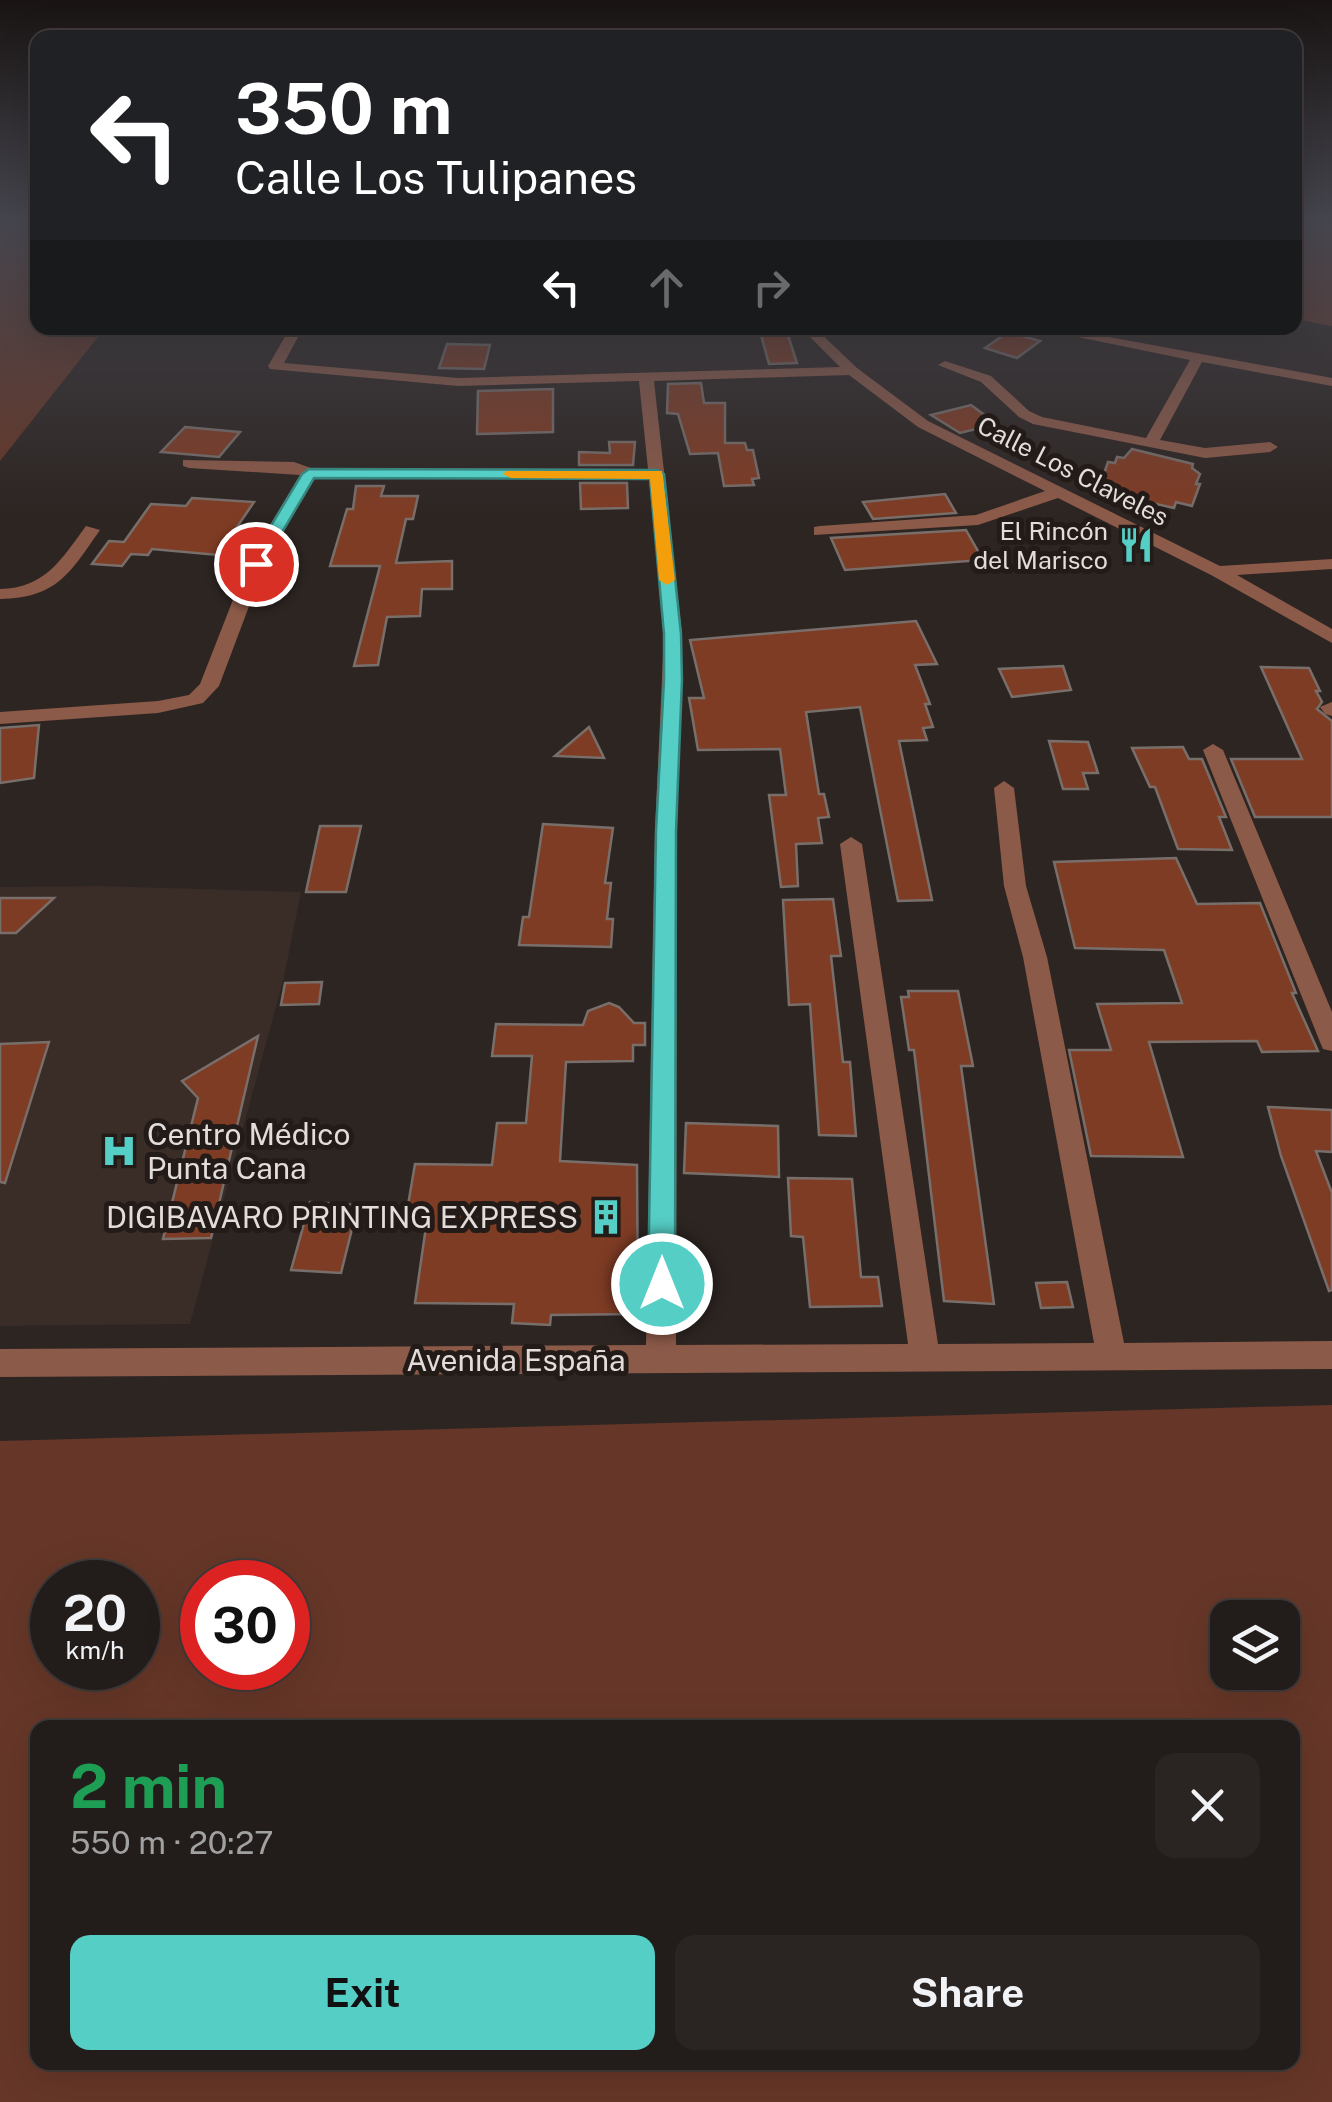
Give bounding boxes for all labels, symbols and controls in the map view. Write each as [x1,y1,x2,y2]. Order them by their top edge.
text: 350 m [235,67,452,150]
icon: left [70,70,200,200]
text: Calle Los Tulipanes [235,151,637,204]
icon: left [534,260,589,315]
icon: ahead [639,260,694,315]
icon: right [744,260,799,315]
street label: Calle Los Claveles [973,410,1173,532]
place label: El Rincón del Marisco [973,516,1108,575]
pin [214,522,299,607]
restaurant icon: El Rincón del Marisco [1117,526,1155,564]
icon: arrive [229,537,284,592]
place label: Centro Médico Punta Cana [147,1116,351,1186]
hospital icon: Centro Médico Punta Cana [100,1132,138,1170]
building icon: DIGIBAVARO PRINTING EXPRESS [587,1198,625,1236]
place label: DIGIBAVARO PRINTING EXPRESS [106,1199,578,1235]
position arrow [610,1232,714,1336]
street label: Avenida España [406,1342,626,1378]
speed limit sign: 30 [180,1560,310,1690]
text: 20 [63,1583,127,1642]
map controls [1210,1600,1300,1690]
button: layers [1210,1600,1300,1690]
text: km/h [66,1635,124,1665]
text: 2 min [70,1751,227,1822]
button: close [1155,1753,1260,1858]
text: 550 m · 20:27 [70,1824,274,1861]
button: Exit [70,1935,655,2050]
button: Share [675,1935,1260,2050]

